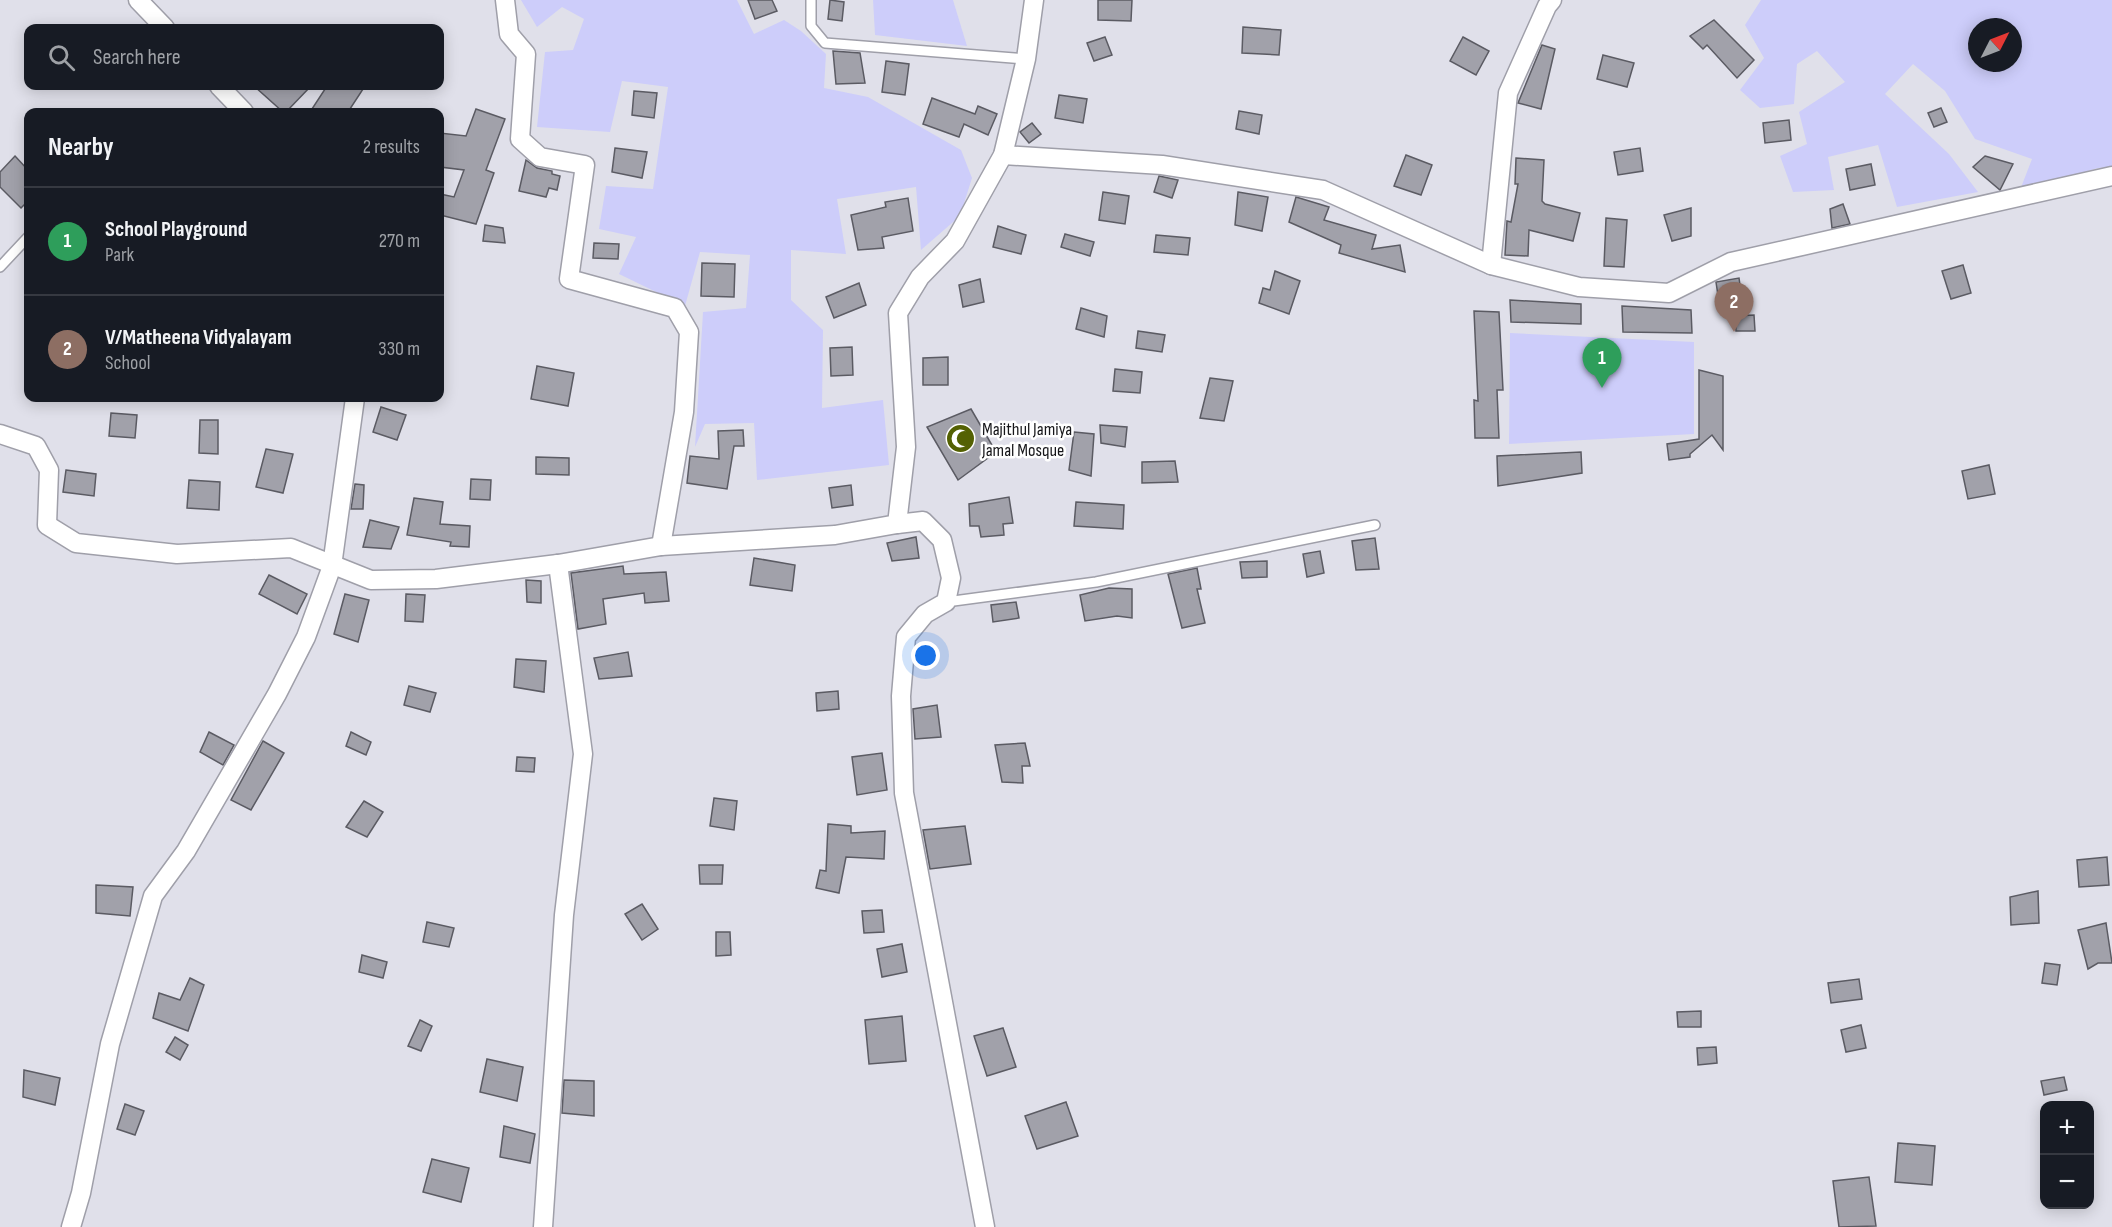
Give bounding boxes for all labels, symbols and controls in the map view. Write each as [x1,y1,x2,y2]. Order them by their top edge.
north arrow [1968,18,2022,72]
search box [24,24,444,90]
icon: search [45,41,78,74]
text: Search here [93,44,180,71]
text: Nearby [48,132,114,163]
text: 2 results [363,135,420,159]
text: School Playground [105,216,247,243]
text: 1 [64,229,71,253]
text: 270 m [379,229,420,253]
text: Park [105,243,134,267]
pin: 2 [1714,282,1754,332]
text: V/Matheena Vidyalayam [105,324,292,351]
text: 2 [63,337,72,361]
text: 330 m [378,337,420,361]
pin: 1 [1582,338,1622,388]
text: School [105,351,150,375]
place label: Majithul Jamiya Jamal Mosque [981,419,1072,461]
mosque icon: Majithul Jamiya Jamal Mosque [945,423,977,455]
your location [911,641,940,670]
map controls [2040,1101,2094,1209]
button: + [2040,1101,2094,1155]
button: − [2040,1155,2094,1209]

